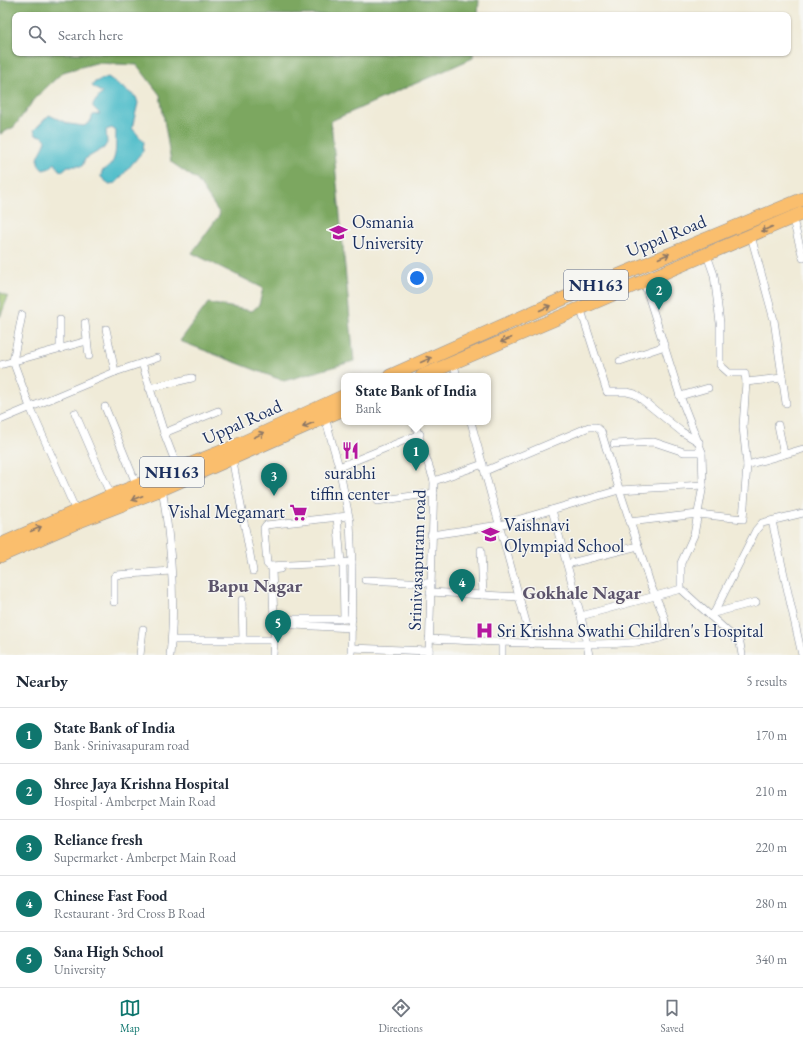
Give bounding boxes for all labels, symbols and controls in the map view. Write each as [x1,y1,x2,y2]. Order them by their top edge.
search box [12,12,791,56]
icon: search [26,23,48,45]
text: Search here [58,25,123,44]
street label: Uppal Road [622,209,710,262]
place label: Osmania University [352,210,424,254]
school or university icon: Osmania University [329,222,349,242]
one-way arrow [762,226,774,233]
one-way arrow [658,252,670,259]
your location [407,268,427,288]
road number: NH163 [564,270,628,300]
pin: 2 [646,277,672,310]
one-way arrow [538,304,550,311]
one-way arrow [500,337,512,344]
one-way arrow [419,356,431,363]
popup [341,373,491,425]
text: State Bank of India [356,381,476,400]
street label: Uppal Road [199,394,286,449]
text: Bank [356,400,381,417]
one-way arrow [303,422,315,429]
one-way arrow [252,431,264,438]
pin: 1 [403,438,429,471]
restaurant icon: surabhi tiffin center [340,441,360,461]
road number: NH163 [140,457,204,487]
place label: surabhi tiffin center [310,461,390,505]
pin: 3 [261,463,287,496]
street label: Srinivasapuram road [403,488,430,631]
one-way arrow [132,495,144,503]
place label: Vishal Megamart [168,500,285,523]
supermarket icon: Vishal Megamart [288,502,308,522]
place label: Vaishnavi Olympiad School [504,513,624,557]
one-way arrow [29,525,41,533]
school or university icon: Vaishnavi Olympiad School [481,525,501,545]
pin: 4 [449,569,475,602]
district label: Bapu Nagar [208,573,302,598]
district label: Gokhale Nagar [523,580,642,605]
pin: 5 [265,610,291,643]
place label: Sri Krishna Swathi Children's Hospital [497,619,764,642]
hospital icon: Sri Krishna Swathi Children's Hospital [474,621,494,641]
text: Nearby [16,670,68,692]
text: 5 results [746,673,787,690]
text: State Bank of India [54,718,175,737]
text: 1 [26,727,32,744]
text: 170 m [756,727,787,744]
text: Bank · Srinivasapuram road [54,737,189,754]
text: Shree Jaya Krishna Hospital [54,774,229,793]
text: 2 [26,783,32,800]
text: 210 m [756,783,787,800]
text: Hospital · Amberpet Main Road [54,793,216,810]
text: Reliance fresh [54,830,143,849]
text: 3 [26,839,32,856]
text: 220 m [756,839,787,856]
text: Supermarket · Amberpet Main Road [54,849,236,866]
text: Chinese Fast Food [54,886,168,905]
text: 4 [26,895,32,912]
text: 280 m [756,895,787,912]
text: Restaurant · 3rd Cross B Road [54,905,205,922]
text: Sana High School [54,942,164,961]
text: 5 [26,951,32,968]
text: 340 m [756,951,787,968]
text: University [54,961,106,978]
tab: Map [119,997,141,1035]
tab: Directions [379,997,423,1035]
tab: Saved [661,997,684,1035]

